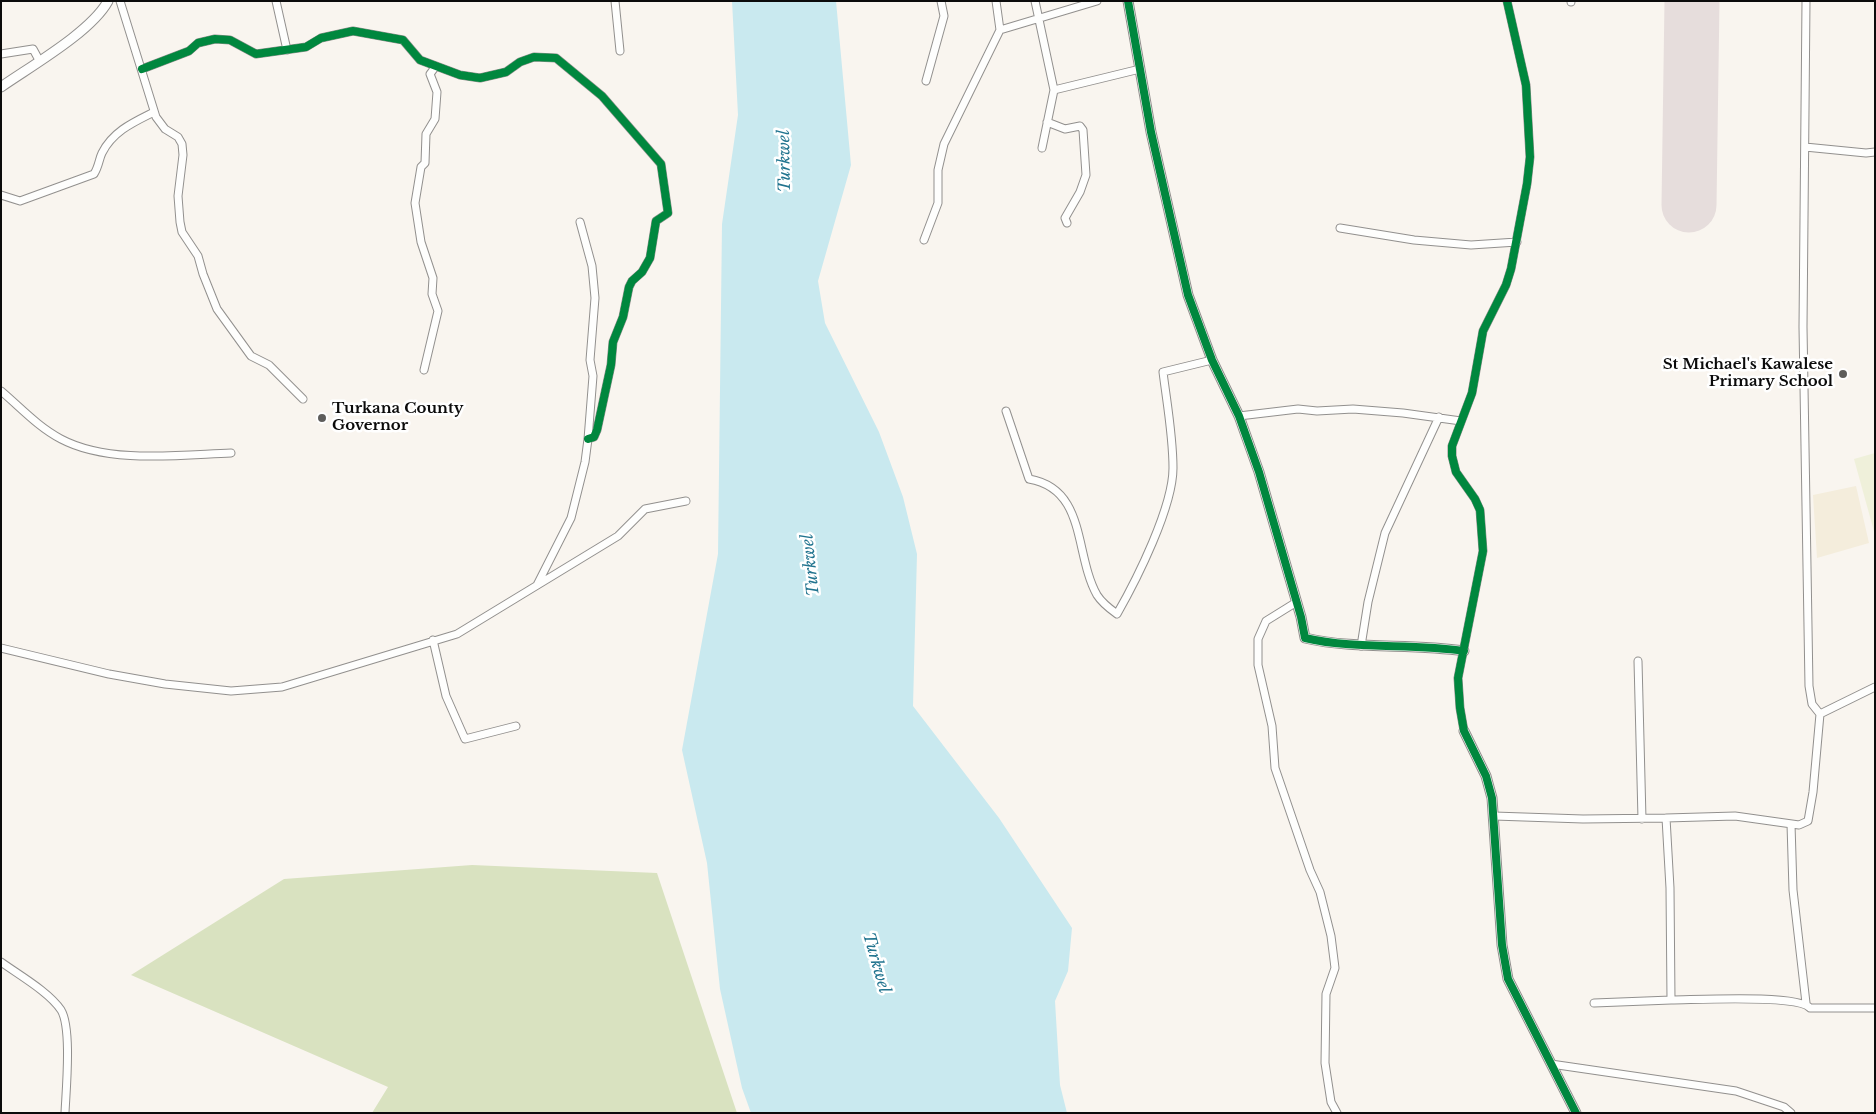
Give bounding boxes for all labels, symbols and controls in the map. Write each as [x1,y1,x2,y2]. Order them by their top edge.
water label: Turkwel [775,130,795,192]
place label: St Michael's Kawalese Primary School [1663,356,1833,391]
marker: St Michael's Kawalese Primary School [1837,368,1849,380]
place label: Turkana County Governor [332,400,463,435]
marker: Turkana County Governor [316,412,328,424]
water label: Turkwel [798,533,824,597]
water label: Turkwel [858,930,894,996]

